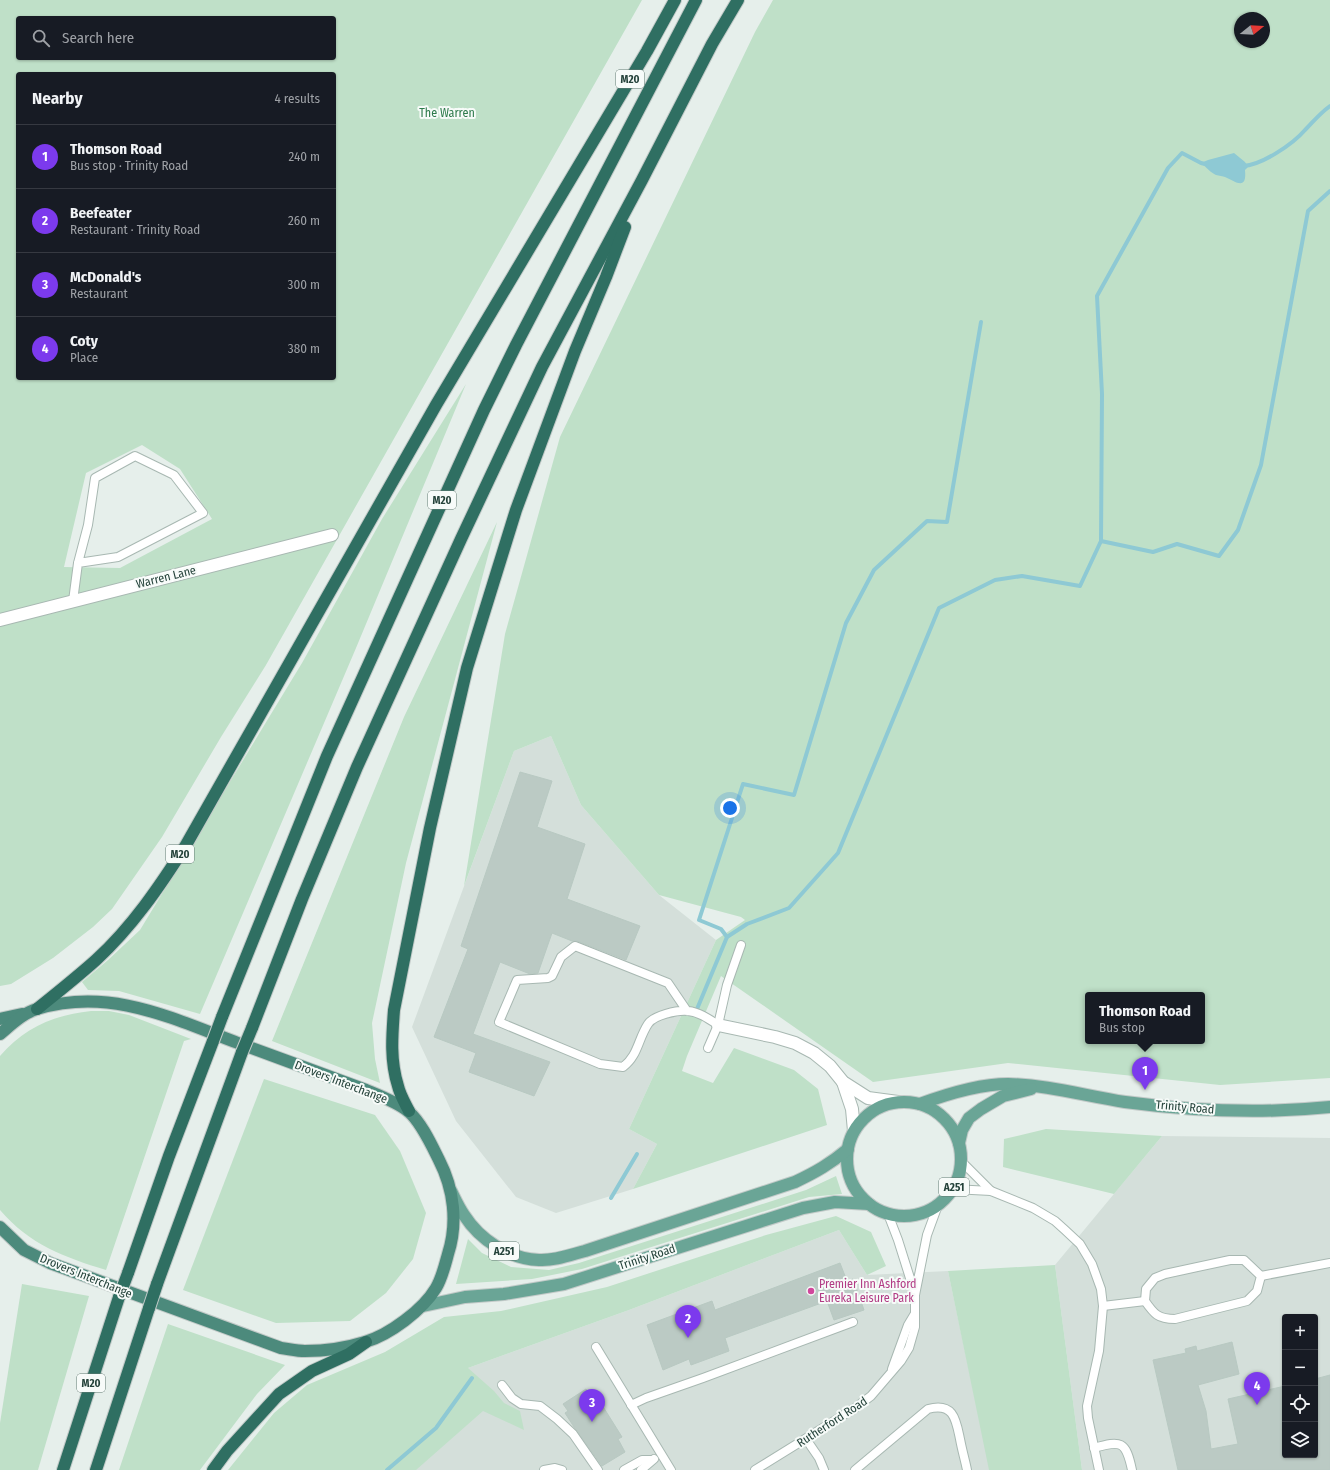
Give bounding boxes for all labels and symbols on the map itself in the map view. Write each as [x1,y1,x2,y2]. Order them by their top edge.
north arrow [1234,12,1270,48]
road number: M20 [616,70,644,88]
park label: The Warren [419,106,475,120]
road number: M20 [428,491,456,509]
street label: Warren Lane [135,563,197,591]
your location [720,798,740,818]
road number: M20 [166,845,194,863]
pin: 1 [1132,1057,1158,1090]
street label: Drovers Interchange [293,1058,389,1106]
street label: Trinity Road [1155,1097,1215,1117]
road number: A251 [939,1178,969,1196]
street label: Trinity Road [617,1241,677,1273]
road number: A251 [489,1242,519,1260]
street label: Drovers Interchange [38,1251,134,1301]
place label: Premier Inn Ashford Eureka Leisure Park [819,1277,917,1305]
marker: Premier Inn Ashford Eureka Leisure Park [806,1286,816,1296]
pin: 2 [675,1305,701,1338]
pin: 4 [1244,1372,1270,1405]
road number: M20 [77,1374,105,1392]
pin: 3 [579,1389,605,1422]
street label: Rutherford Road [794,1394,870,1450]

